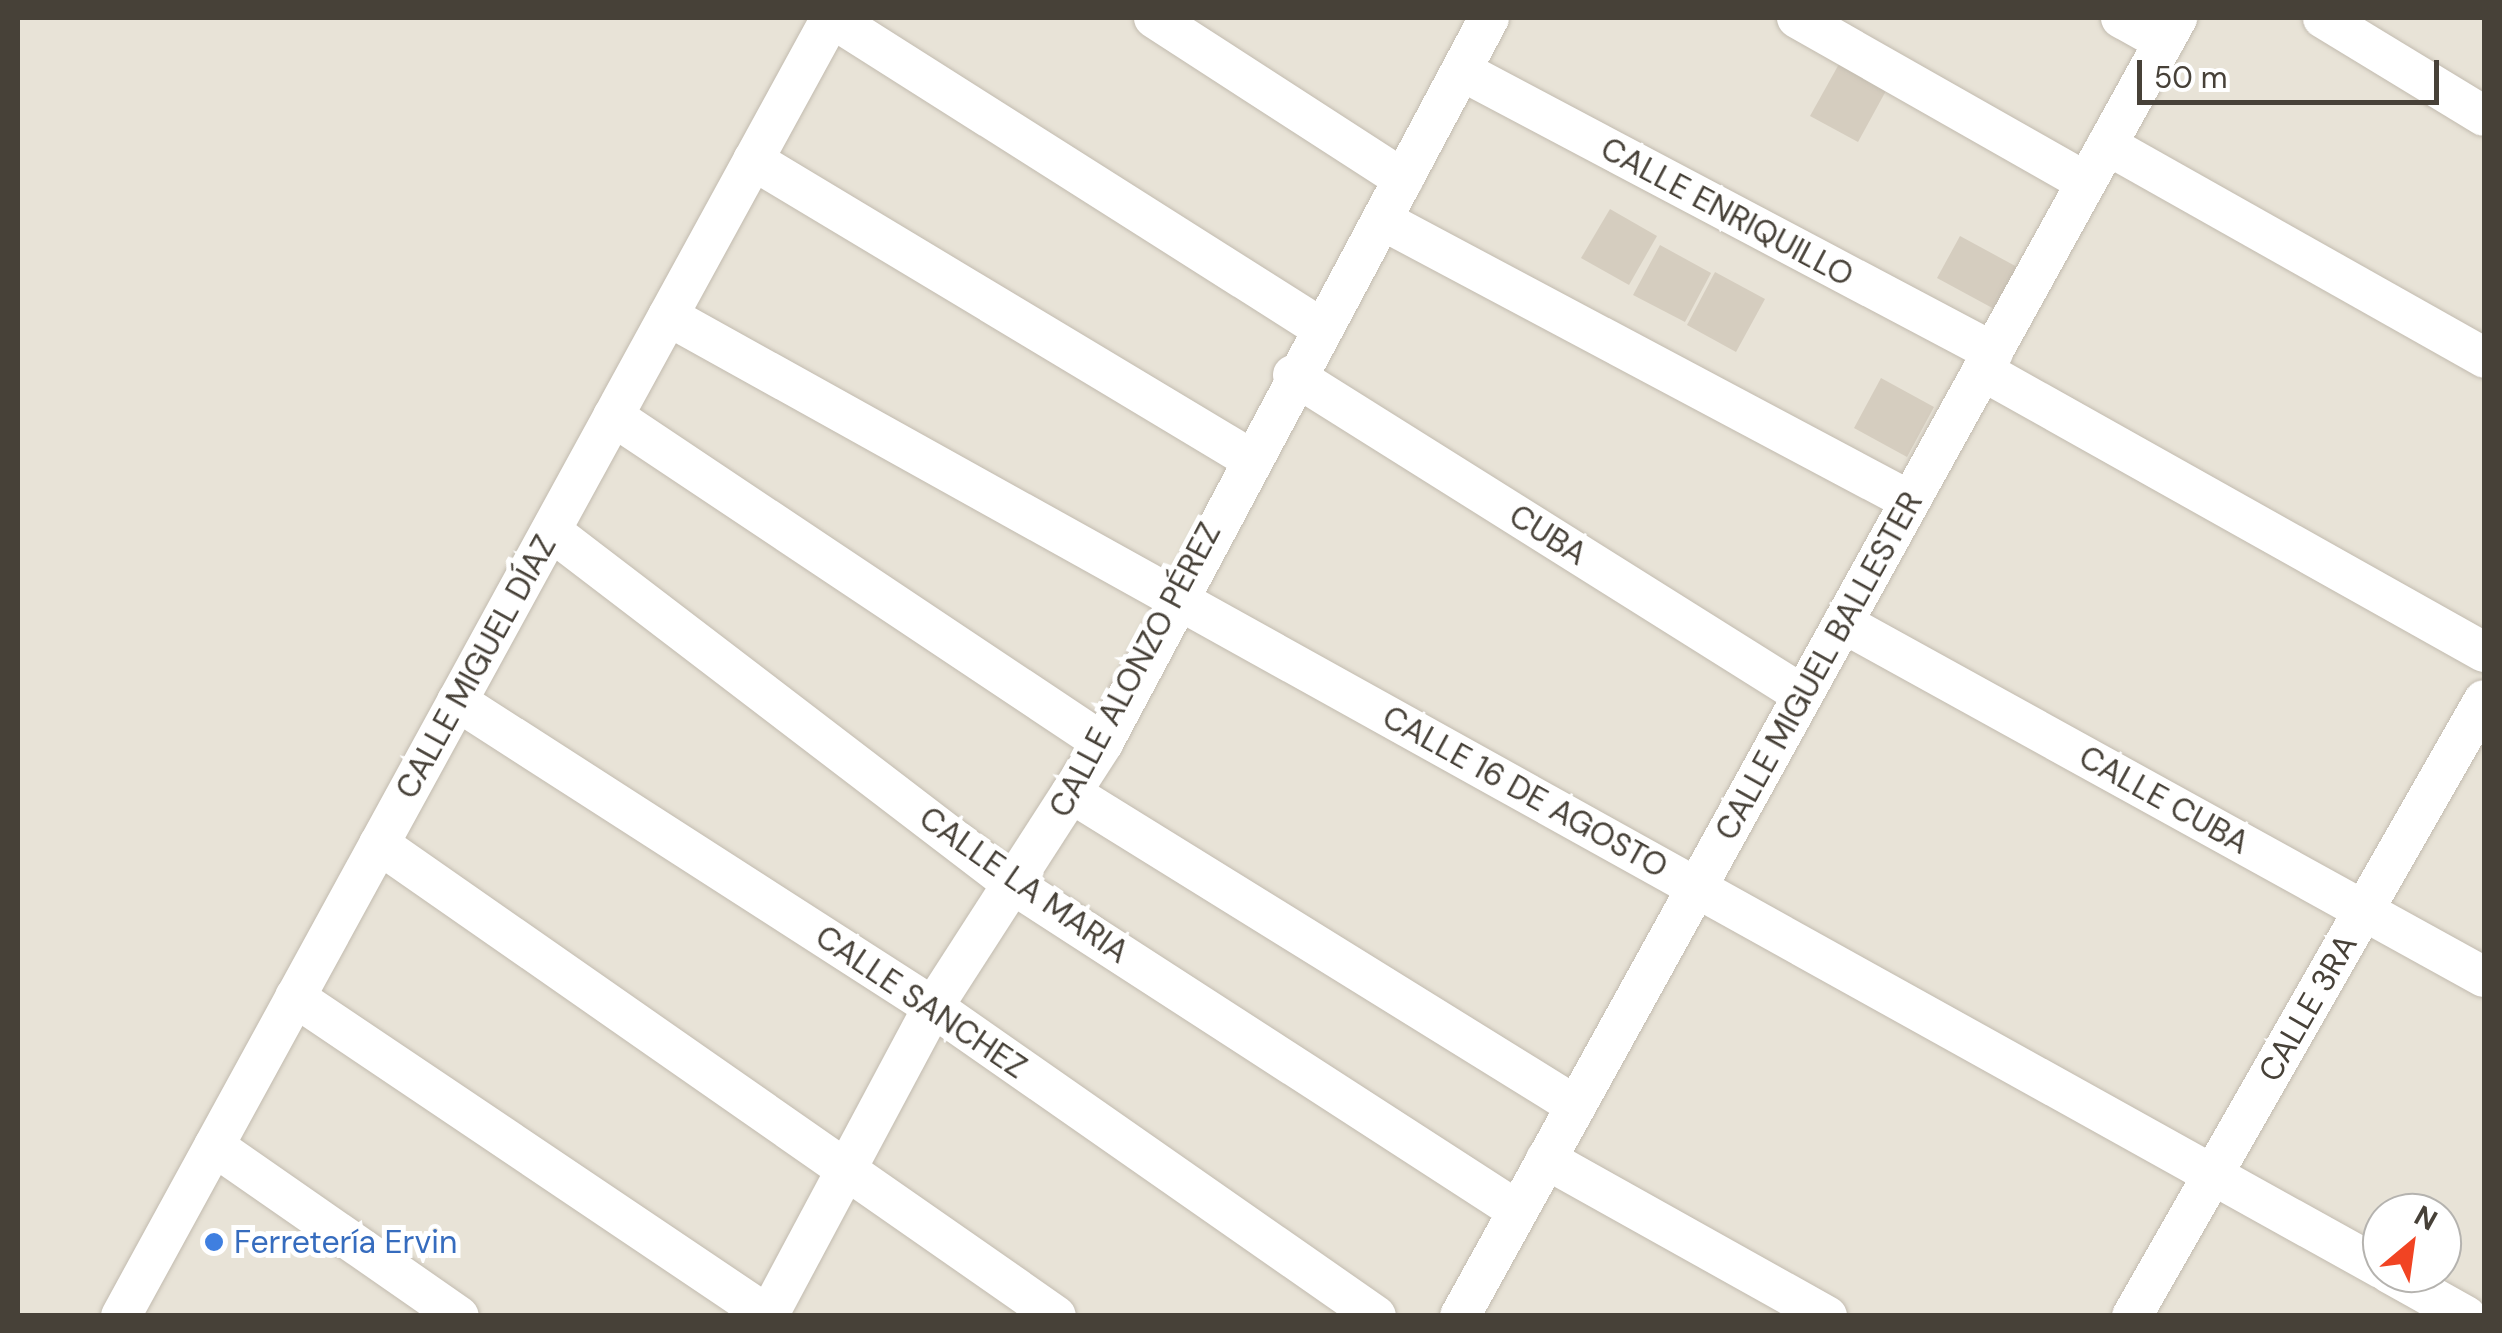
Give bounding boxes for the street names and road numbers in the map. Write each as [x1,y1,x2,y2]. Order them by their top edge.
street label: CALLE ENRIQUILLO [1594,129,1860,295]
street label: CALLE MIGUEL BALLESTER [1707,485,1931,847]
street label: CUBA [1502,496,1594,574]
street label: CALLE ALONZO PÉREZ [1041,516,1229,824]
street label: CALLE MIGUEL DÍAZ [388,529,564,805]
street label: CALLE 16 DE AGOSTO [1376,698,1674,886]
street label: CALLE CUBA [2072,738,2256,862]
street label: CALLE LA MARIA [912,799,1136,971]
street label: CALLE SANCHEZ [808,917,1034,1087]
street label: CALLE 3RA [2251,928,2365,1088]

